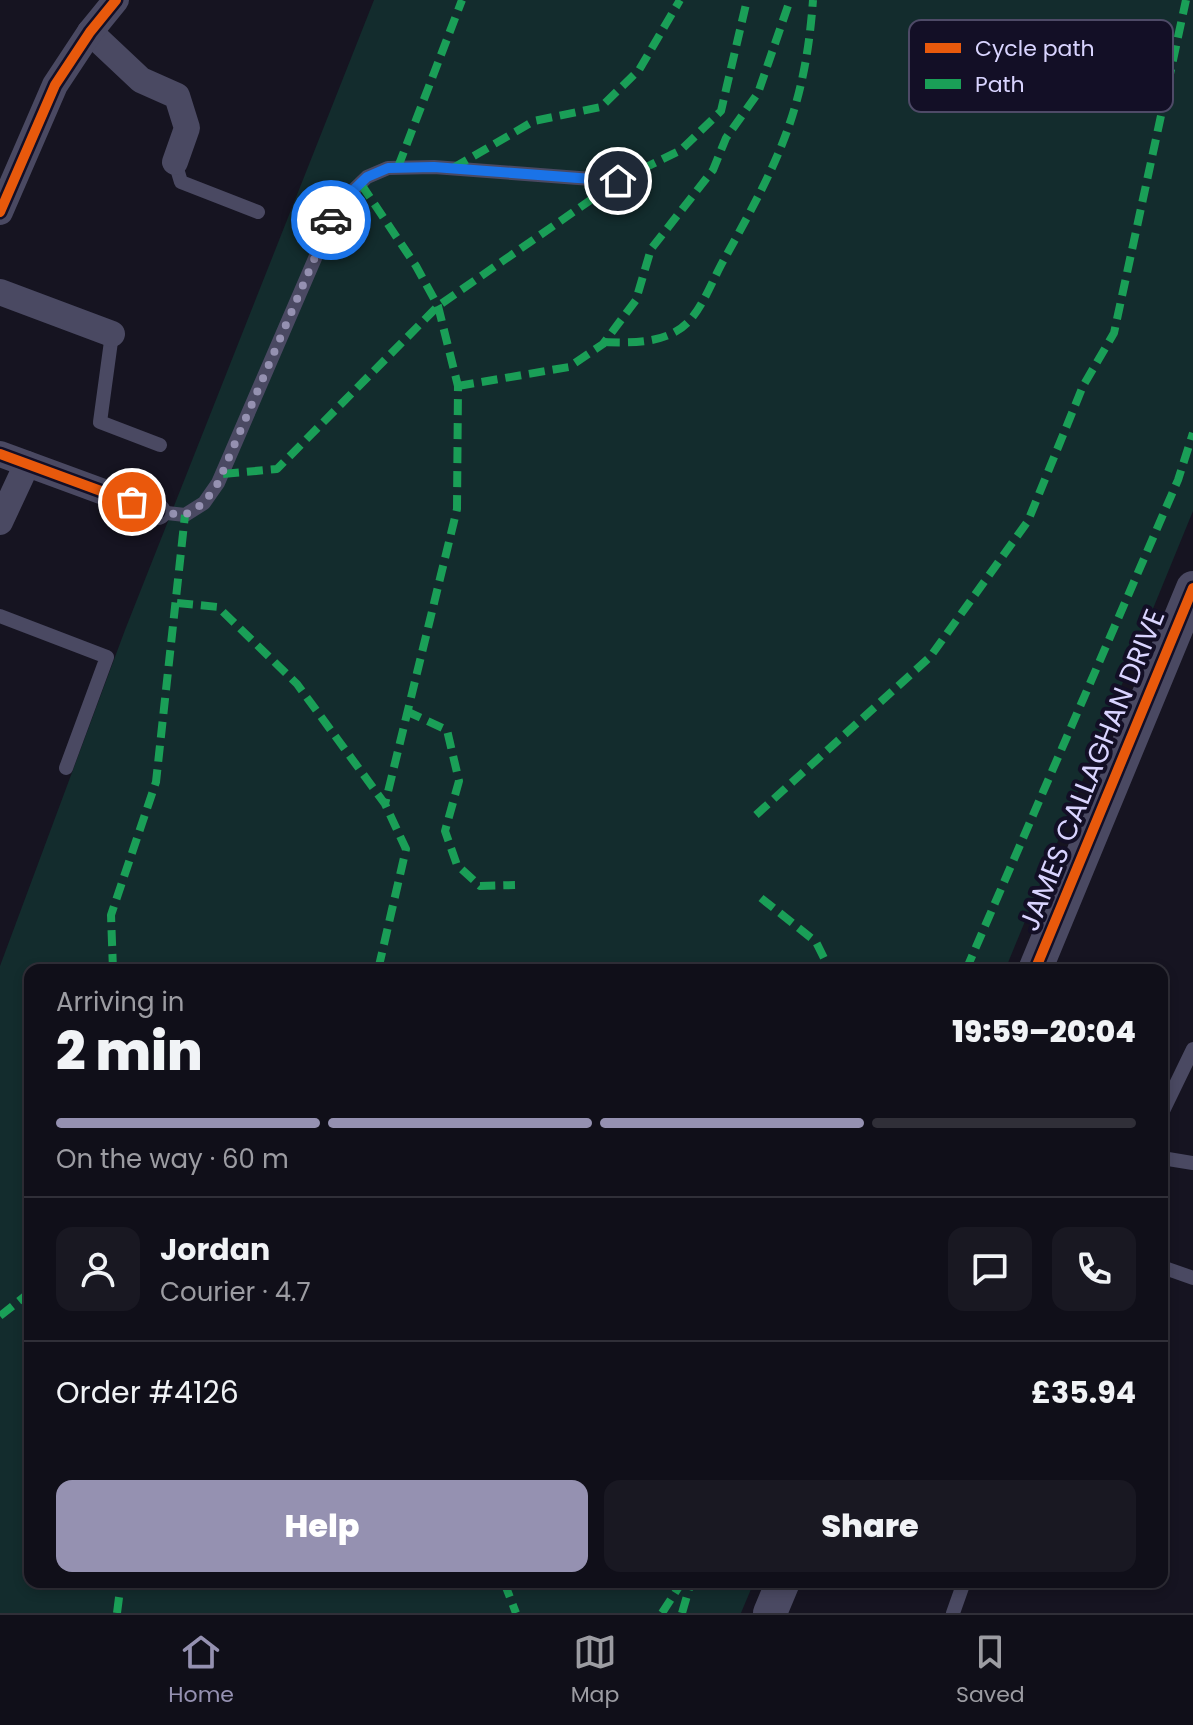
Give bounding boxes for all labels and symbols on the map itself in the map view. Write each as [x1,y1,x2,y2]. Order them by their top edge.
legend [909,20,1173,112]
text: Cycle path [975,33,1094,64]
text: Path [975,69,1025,100]
pin [584,147,652,215]
courier [291,180,371,260]
pin [98,468,166,536]
street label: JAMES CALLAGHAN DRIVE [1010,603,1174,937]

